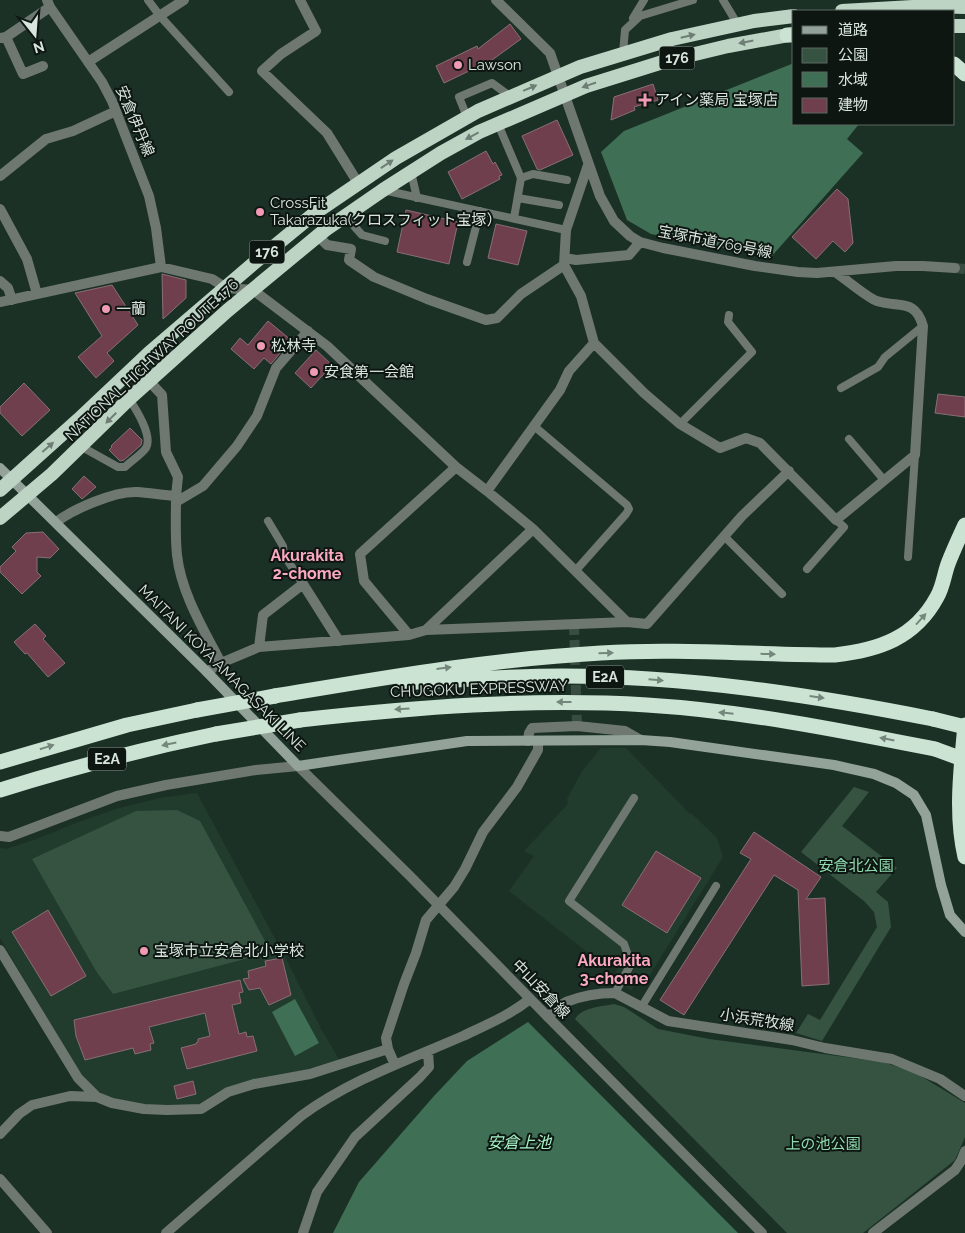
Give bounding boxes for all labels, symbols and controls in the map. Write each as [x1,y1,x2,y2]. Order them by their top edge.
north arrow [10,10,60,60]
legend [792,10,955,125]
text: 道路 [838,21,868,39]
one-way arrow [681,31,697,39]
text: N [31,38,46,57]
one-way arrow [737,39,753,47]
road number: 176 [660,46,694,70]
text: 公園 [838,46,868,64]
place label: Lawson [468,56,522,74]
marker: Lawson [452,59,464,71]
text: 水域 [838,71,868,89]
one-way arrow [581,81,596,89]
street label: 安倉伊丹線 [112,83,158,159]
one-way arrow [523,83,537,91]
place label: アイン薬局 宝塚店 [655,91,778,109]
marker: アイン薬局 宝塚店 [639,94,651,106]
text: 建物 [838,96,868,114]
one-way arrow [465,132,479,140]
one-way arrow [380,159,394,168]
place label: CrossFit Takarazuka(クロスフィット宝塚） [270,194,501,229]
marker: CrossFit Takarazuka(クロスフィット宝塚） [254,206,266,218]
street label: 宝塚市道769号線 [656,222,774,262]
road number: 176 [250,240,284,264]
street label: NATIONAL HIGHWAY ROUTE 176 [62,275,242,445]
place label: 一蘭 [116,300,146,318]
marker: 一蘭 [100,303,112,315]
place label: 松林寺 [271,337,316,355]
marker: 松林寺 [255,340,267,352]
place label: 安食第一会館 [324,363,414,381]
marker: 安食第一会館 [308,366,320,378]
one-way arrow [105,412,117,424]
one-way arrow [42,442,54,453]
district label: Akurakita 2-chome [270,546,344,583]
street label: MAITANI KOYA AMAGASAKI LINE [135,581,309,755]
one-way arrow [915,613,927,625]
one-way arrow [598,648,614,656]
one-way arrow [761,650,777,658]
one-way arrow [437,664,453,672]
road number: E2A [586,666,624,689]
one-way arrow [648,676,664,684]
street label: CHUGOKU EXPRESSWAY [390,677,568,701]
one-way arrow [809,694,825,702]
one-way arrow [556,698,572,706]
one-way arrow [394,706,410,714]
one-way arrow [718,709,734,717]
one-way arrow [879,735,894,743]
one-way arrow [161,740,176,748]
one-way arrow [39,743,54,751]
road number: E2A [88,748,126,771]
park label: 安倉北公園 [818,857,894,875]
place label: 宝塚市立安倉北小学校 [154,942,304,960]
marker: 宝塚市立安倉北小学校 [138,945,150,957]
district label: Akurakita 3-chome [577,951,651,988]
street label: 中山安倉線 [508,956,574,1022]
street label: 小浜荒牧線 [719,1005,795,1035]
water label: 安倉上池 [487,1133,553,1152]
park label: 上の池公園 [785,1135,861,1153]

